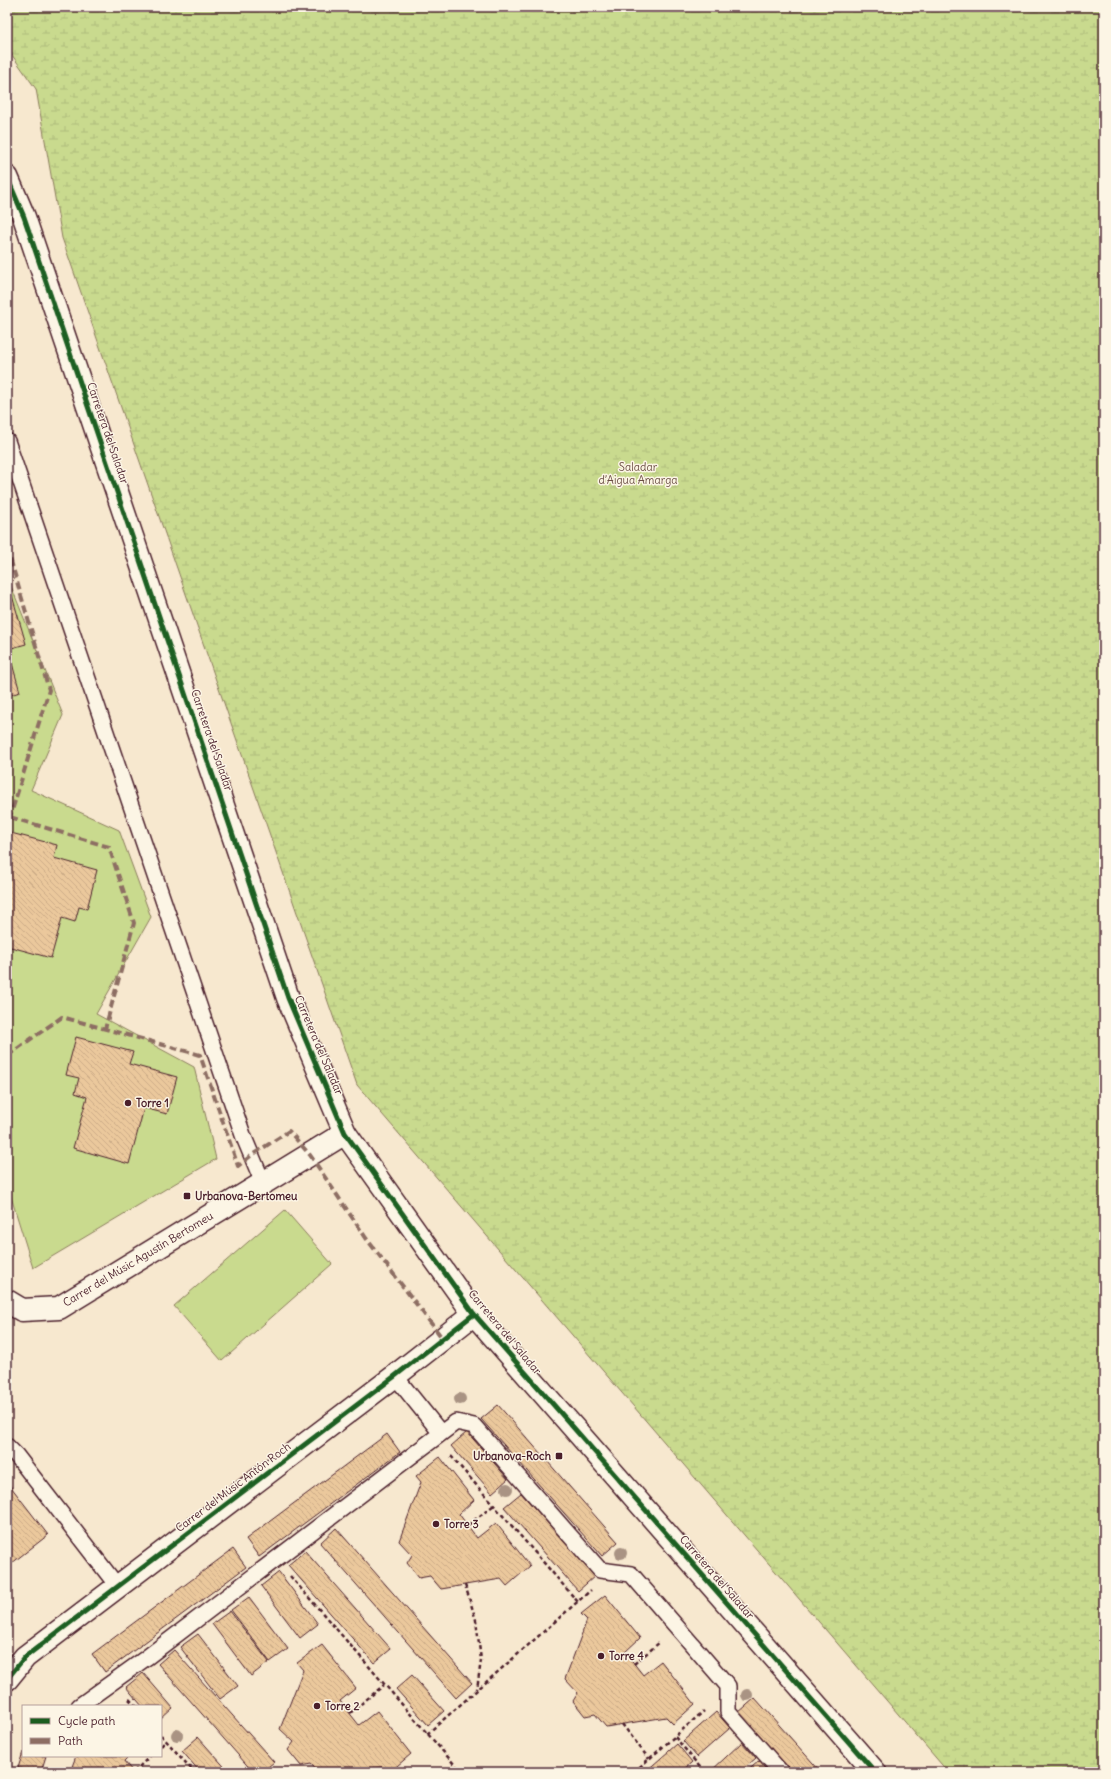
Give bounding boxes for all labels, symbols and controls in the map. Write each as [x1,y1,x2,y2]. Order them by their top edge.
street label: Carretera del Saladar [84,380,132,486]
park label: Saladar d’Aigua Amarga [598,460,678,487]
street label: Carretera del Saladar [188,687,236,793]
street label: Carretera del Saladar [292,993,346,1097]
place label: Torre 1 [136,1096,169,1110]
marker: Torre 1 [123,1098,133,1108]
place label: Urbanova-Bertomeu [195,1189,298,1203]
marker: Urbanova-Bertomeu [182,1191,192,1201]
street label: Carrer del Músic Agustín Bertomeu [60,1208,216,1310]
street label: Carretera del Saladar [465,1287,545,1378]
street label: Carrer del Músic Antón Roch [173,1439,293,1535]
place label: Urbanova-Roch [473,1449,552,1463]
marker: Urbanova-Roch [554,1451,564,1461]
place label: Torre 3 [444,1517,479,1531]
marker: Torre 3 [431,1519,441,1529]
street label: Carretera del Saladar [677,1532,758,1622]
place label: Torre 4 [609,1649,644,1663]
marker: Torre 4 [596,1651,606,1661]
place label: Torre 2 [325,1699,359,1713]
marker: Torre 2 [312,1701,322,1711]
legend [22,1705,162,1757]
text: Cycle path [58,1713,115,1728]
text: Path [58,1733,83,1748]

